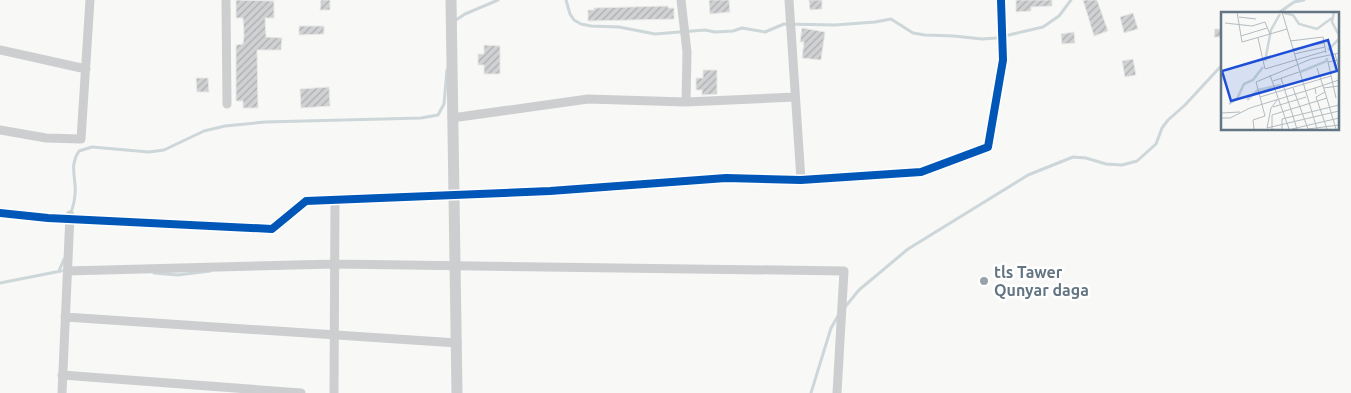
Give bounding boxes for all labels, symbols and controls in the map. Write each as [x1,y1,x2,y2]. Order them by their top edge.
inset map [1221,12,1338,130]
place label: tls Tawer Qunyar daga [994,263,1089,299]
marker: tls Tawer Qunyar daga [978,275,990,287]

